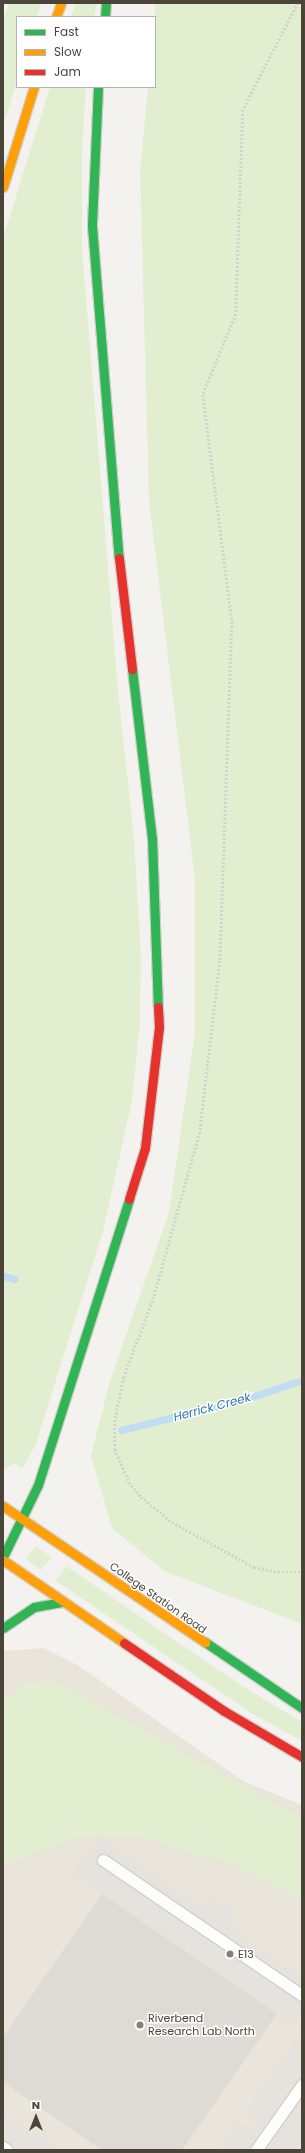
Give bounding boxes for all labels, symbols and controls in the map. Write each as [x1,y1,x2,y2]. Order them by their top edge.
legend [16,16,156,88]
text: Fast [54,23,79,40]
text: Slow [54,43,82,60]
text: Jam [54,63,81,80]
water label: Herrick Creek [172,1390,252,1424]
street label: College Station Road [107,1560,209,1636]
place label: E13 [238,1947,254,1961]
marker: E13 [225,1949,235,1959]
place label: Riverbend Research Lab North [148,2012,255,2038]
marker: Riverbend Research Lab North [135,2020,145,2030]
north arrow [16,2097,56,2137]
text: N [32,2097,40,2113]

